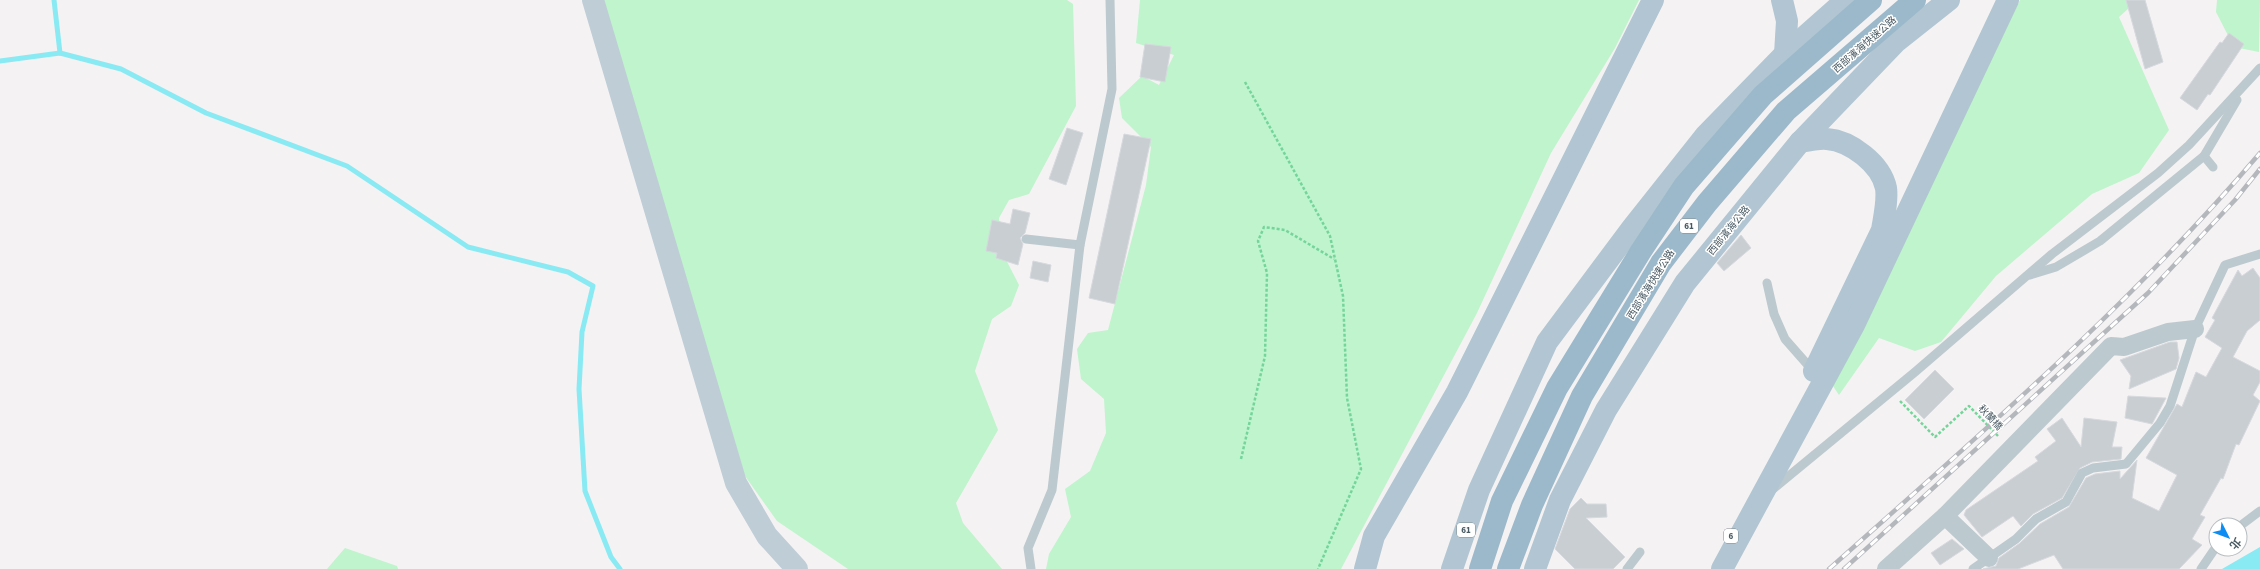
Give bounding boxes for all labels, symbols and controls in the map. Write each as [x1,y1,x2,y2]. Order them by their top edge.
street label: 西部濱海快速公路 [1830,13,1899,76]
street label: 西部濱海公路 [1704,203,1753,258]
road number: 61 [1680,219,1698,233]
street label: 西部濱海快速公路 [1624,247,1678,322]
street label: 秋蘭橋 [1975,402,2006,433]
north arrow [2208,517,2248,557]
road number: 61 [1457,523,1475,537]
road number: 6 [1724,529,1738,543]
text: 北 [2226,534,2244,552]

